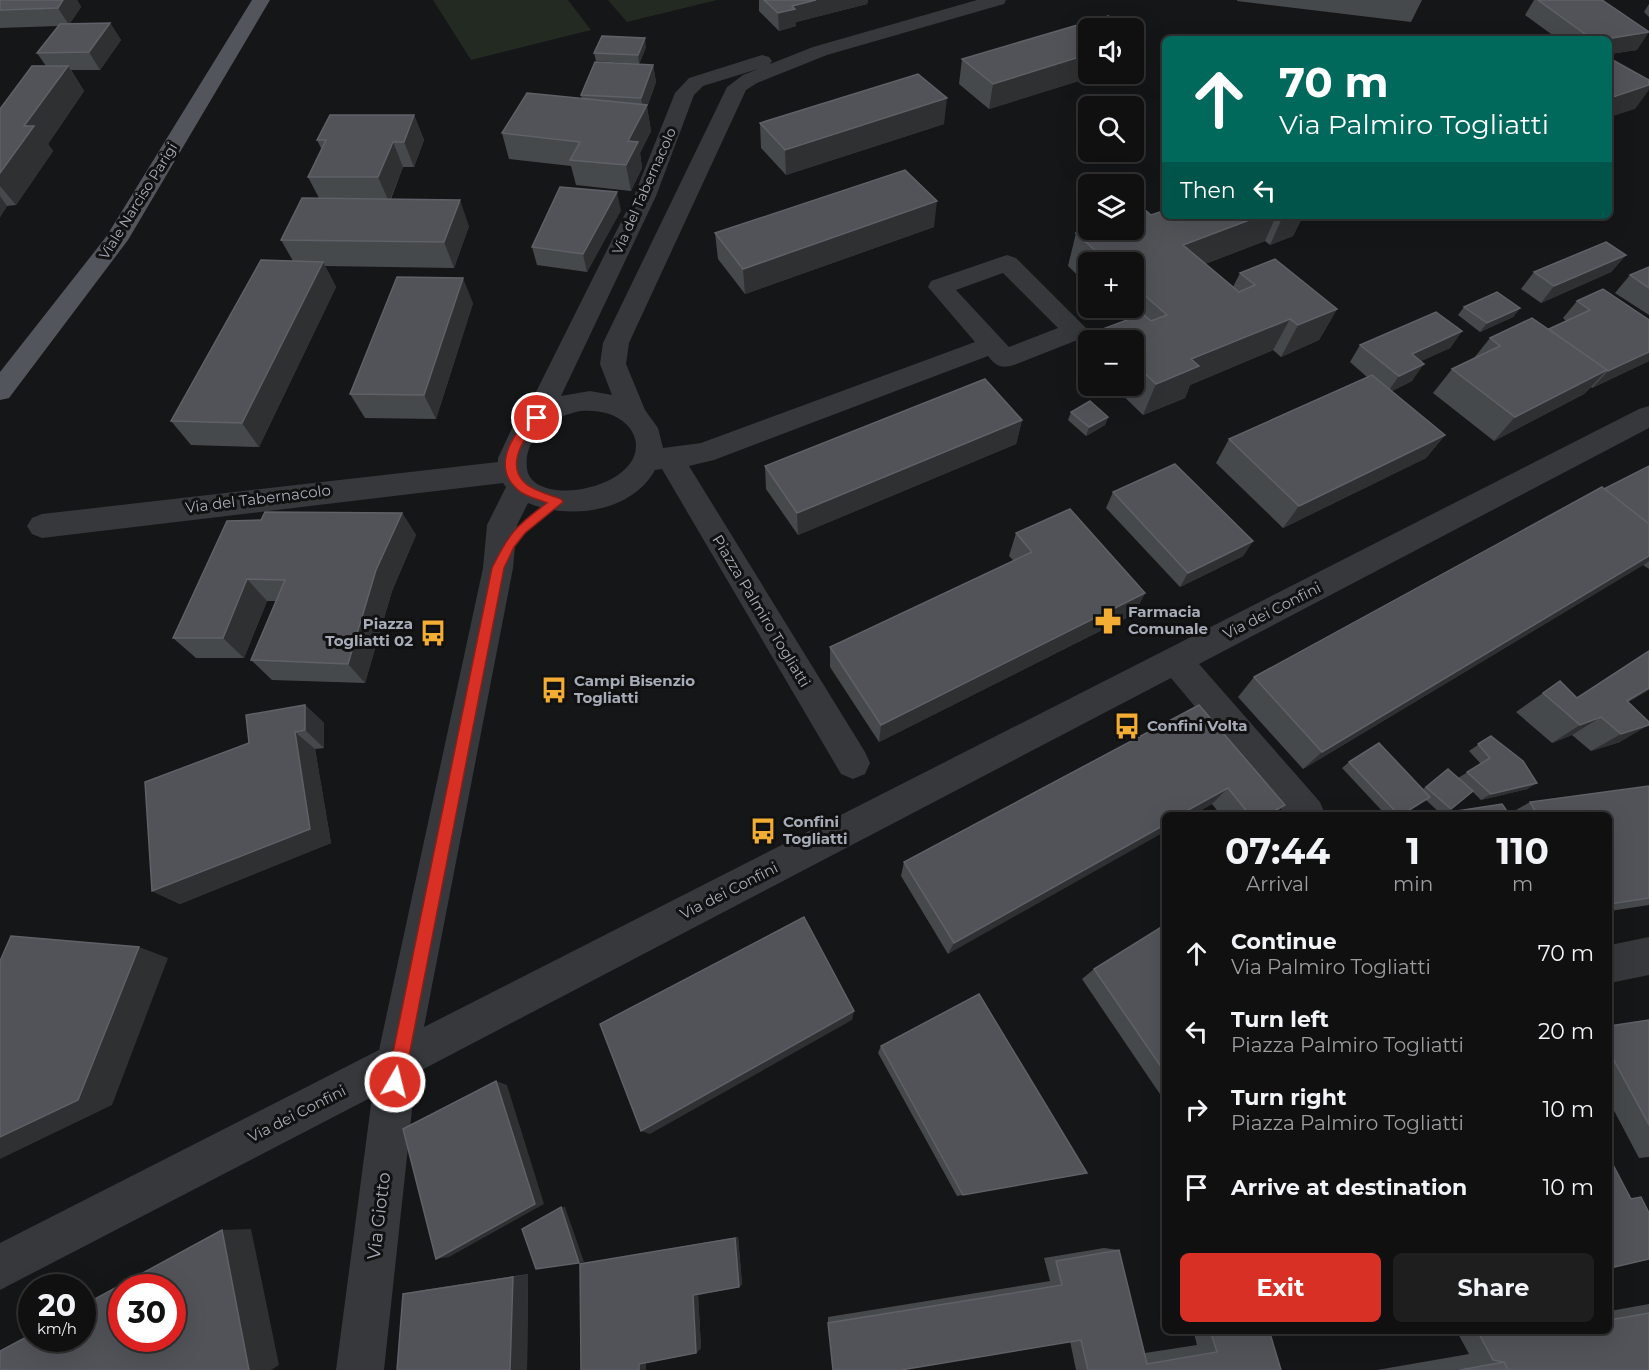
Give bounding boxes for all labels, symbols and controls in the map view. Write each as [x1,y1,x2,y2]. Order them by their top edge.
map controls [1078,18,1144,396]
button: sound [1078,18,1144,84]
text: 70 m [1279,56,1389,108]
icon: ahead [1180,60,1258,138]
button: search [1078,96,1144,162]
text: Via Palmiro Togliatti [1279,108,1549,141]
street label: Via del Tabernacolo [608,125,680,257]
street label: Viale Narciso Parigi [95,139,181,263]
button: layers [1078,174,1144,240]
icon: left [1248,174,1281,207]
text: Then [1180,177,1236,204]
button: + [1078,252,1144,318]
button: − [1078,330,1144,396]
pin [511,392,562,443]
icon: arrive [520,401,553,434]
street label: Via del Tabernacolo [184,480,332,517]
street label: Piazza Palmiro Togliatti [708,531,815,691]
street label: Via dei Confini [1220,578,1324,643]
place label: Farmacia Comunale [1128,602,1208,638]
pharmacy icon: Farmacia Comunale [1093,606,1123,636]
place label: Piazza Togliatti 02 [325,614,413,650]
bus stop icon: Piazza Togliatti 02 [418,618,448,648]
place label: Campi Bisenzio Togliatti [574,671,695,707]
bus stop icon: Campi Bisenzio Togliatti [539,675,569,705]
bus stop icon: Confini Volta [1112,711,1142,741]
place label: Confini Volta [1147,716,1247,735]
place label: Confini Togliatti [783,812,847,848]
bus stop icon: Confini Togliatti [748,816,778,846]
text: 07:44 [1225,829,1330,873]
text: 1 [1406,829,1420,873]
text: 110 [1496,829,1549,873]
street label: Via dei Confini [677,858,781,923]
text: Arrival [1246,872,1309,896]
text: min [1393,872,1433,896]
text: m [1512,872,1533,896]
text: Continue [1231,928,1337,955]
icon: ahead [1180,937,1213,970]
text: 70 m [1538,940,1594,967]
text: Via Palmiro Togliatti [1231,955,1431,979]
text: Turn left [1231,1006,1329,1033]
icon: left [1180,1015,1213,1048]
text: 20 m [1538,1018,1594,1045]
text: Piazza Palmiro Togliatti [1231,1033,1464,1057]
position arrow [363,1050,427,1114]
street label: Via dei Confini [245,1081,349,1146]
text: Turn right [1231,1084,1346,1111]
icon: right [1180,1093,1213,1126]
text: 10 m [1542,1096,1594,1123]
text: Piazza Palmiro Togliatti [1231,1111,1464,1135]
street label: Via Giotto [363,1171,395,1261]
icon: arrive [1180,1171,1213,1204]
text: Arrive at destination [1231,1174,1467,1201]
text: 10 m [1542,1174,1594,1201]
button: Exit [1180,1253,1381,1322]
button: Share [1393,1253,1594,1322]
speed limit sign: 30 [108,1274,186,1352]
text: 20 [38,1287,76,1324]
text: km/h [37,1319,77,1338]

